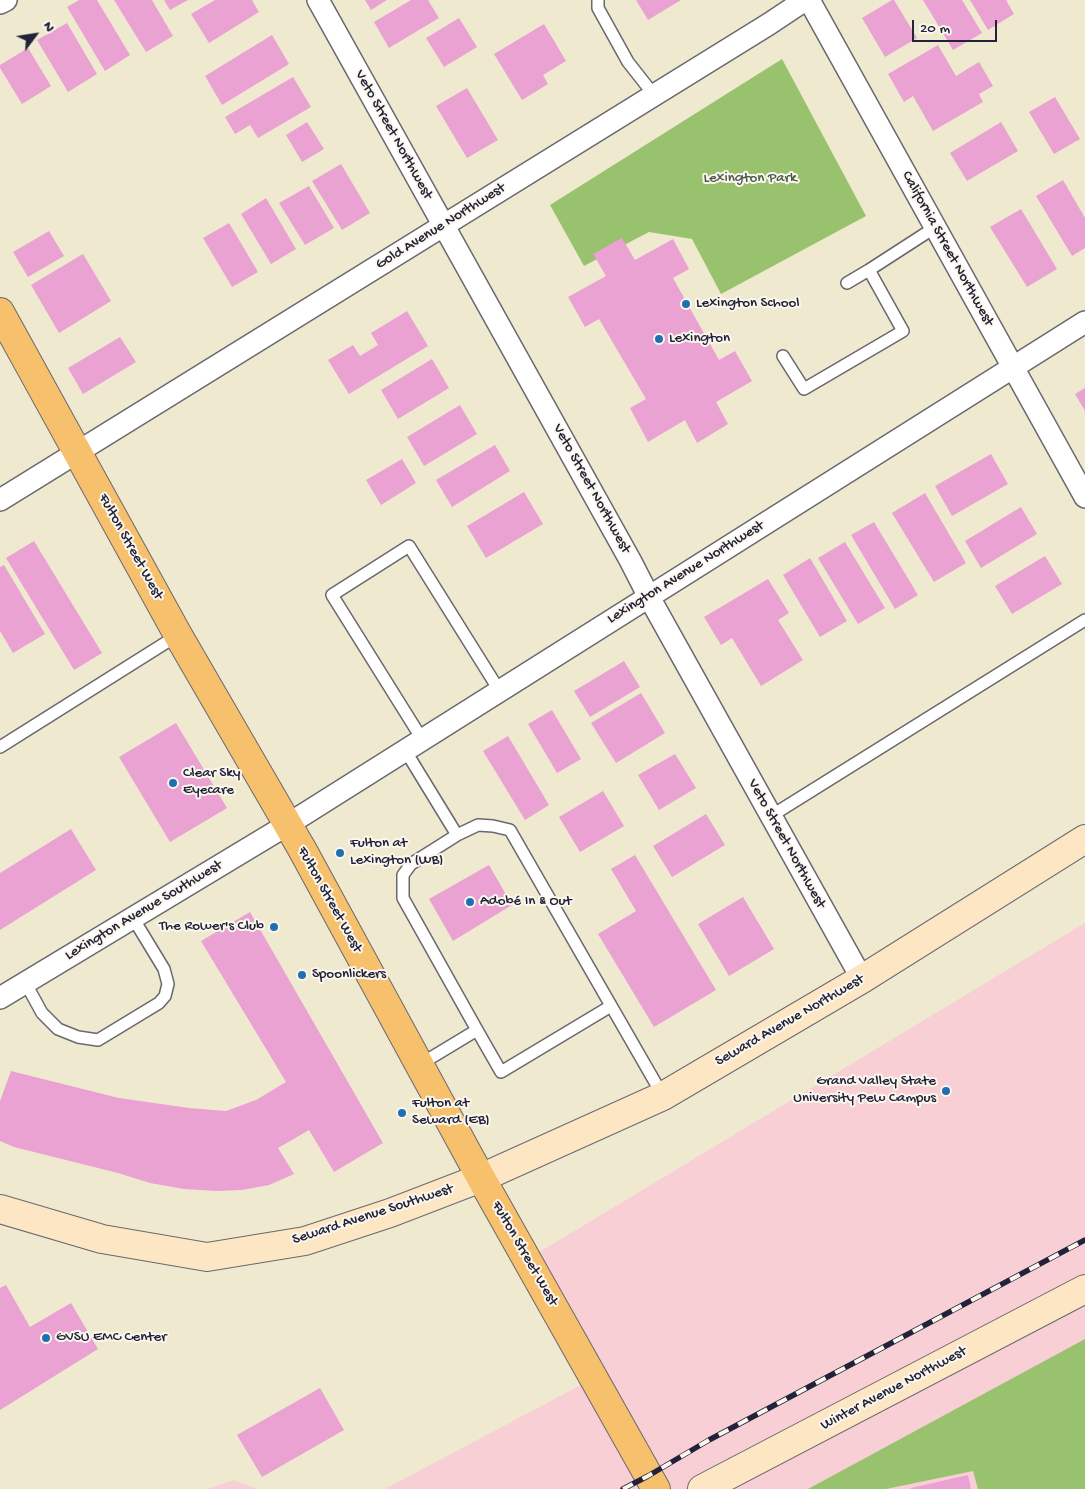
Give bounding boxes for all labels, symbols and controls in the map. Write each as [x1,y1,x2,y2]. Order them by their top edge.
north arrow [10,10,60,60]
scale bar [915,10,1000,42]
text: N [39,19,58,35]
text: 20 m [920,20,950,38]
street label: Veto Street Northwest [350,67,436,203]
street label: California Street Northwest [897,168,997,330]
park label: Lexington Park [703,170,797,188]
street label: Gold Avenue Northwest [373,180,509,274]
place label: Lexington School [696,295,800,313]
marker: Lexington School [680,298,692,310]
place label: Lexington [669,330,730,348]
marker: Lexington [653,333,665,345]
street label: Veto Street Northwest [548,421,634,557]
street label: Fulton Street West [93,491,167,603]
street label: Lexington Avenue Northwest [604,517,768,629]
place label: Clear Sky Eyecare [183,765,240,800]
street label: Veto Street Northwest [743,776,829,912]
marker: Clear Sky Eyecare [167,777,179,789]
place label: Fulton at Lexington (WB) [350,835,444,870]
street label: Fulton Street West [292,844,366,956]
marker: Fulton at Lexington (WB) [334,847,346,859]
street label: Lexington Avenue Southwest [62,857,226,965]
place label: Adobé In & Out [480,893,572,911]
marker: Adobé In & Out [464,896,476,908]
place label: The Rower's Club [159,918,264,936]
marker: The Rower's Club [268,921,280,933]
place label: Spoonlickers [312,966,386,984]
marker: Spoonlickers [296,969,308,981]
street label: Seward Avenue Northwest [712,971,868,1071]
place label: Grand Valley State University Pew Campus [793,1073,936,1108]
marker: Grand Valley State University Pew Campus [940,1085,952,1097]
place label: Fulton at Seward (EB) [412,1095,490,1130]
marker: Fulton at Seward (EB) [396,1107,408,1119]
street label: Seward Avenue Southwest [290,1180,456,1250]
street label: Fulton Street West [487,1198,561,1310]
place label: GVSU EMC Center [56,1329,167,1347]
marker: GVSU EMC Center [40,1332,52,1344]
street label: Winter Avenue Northwest [818,1343,970,1435]

